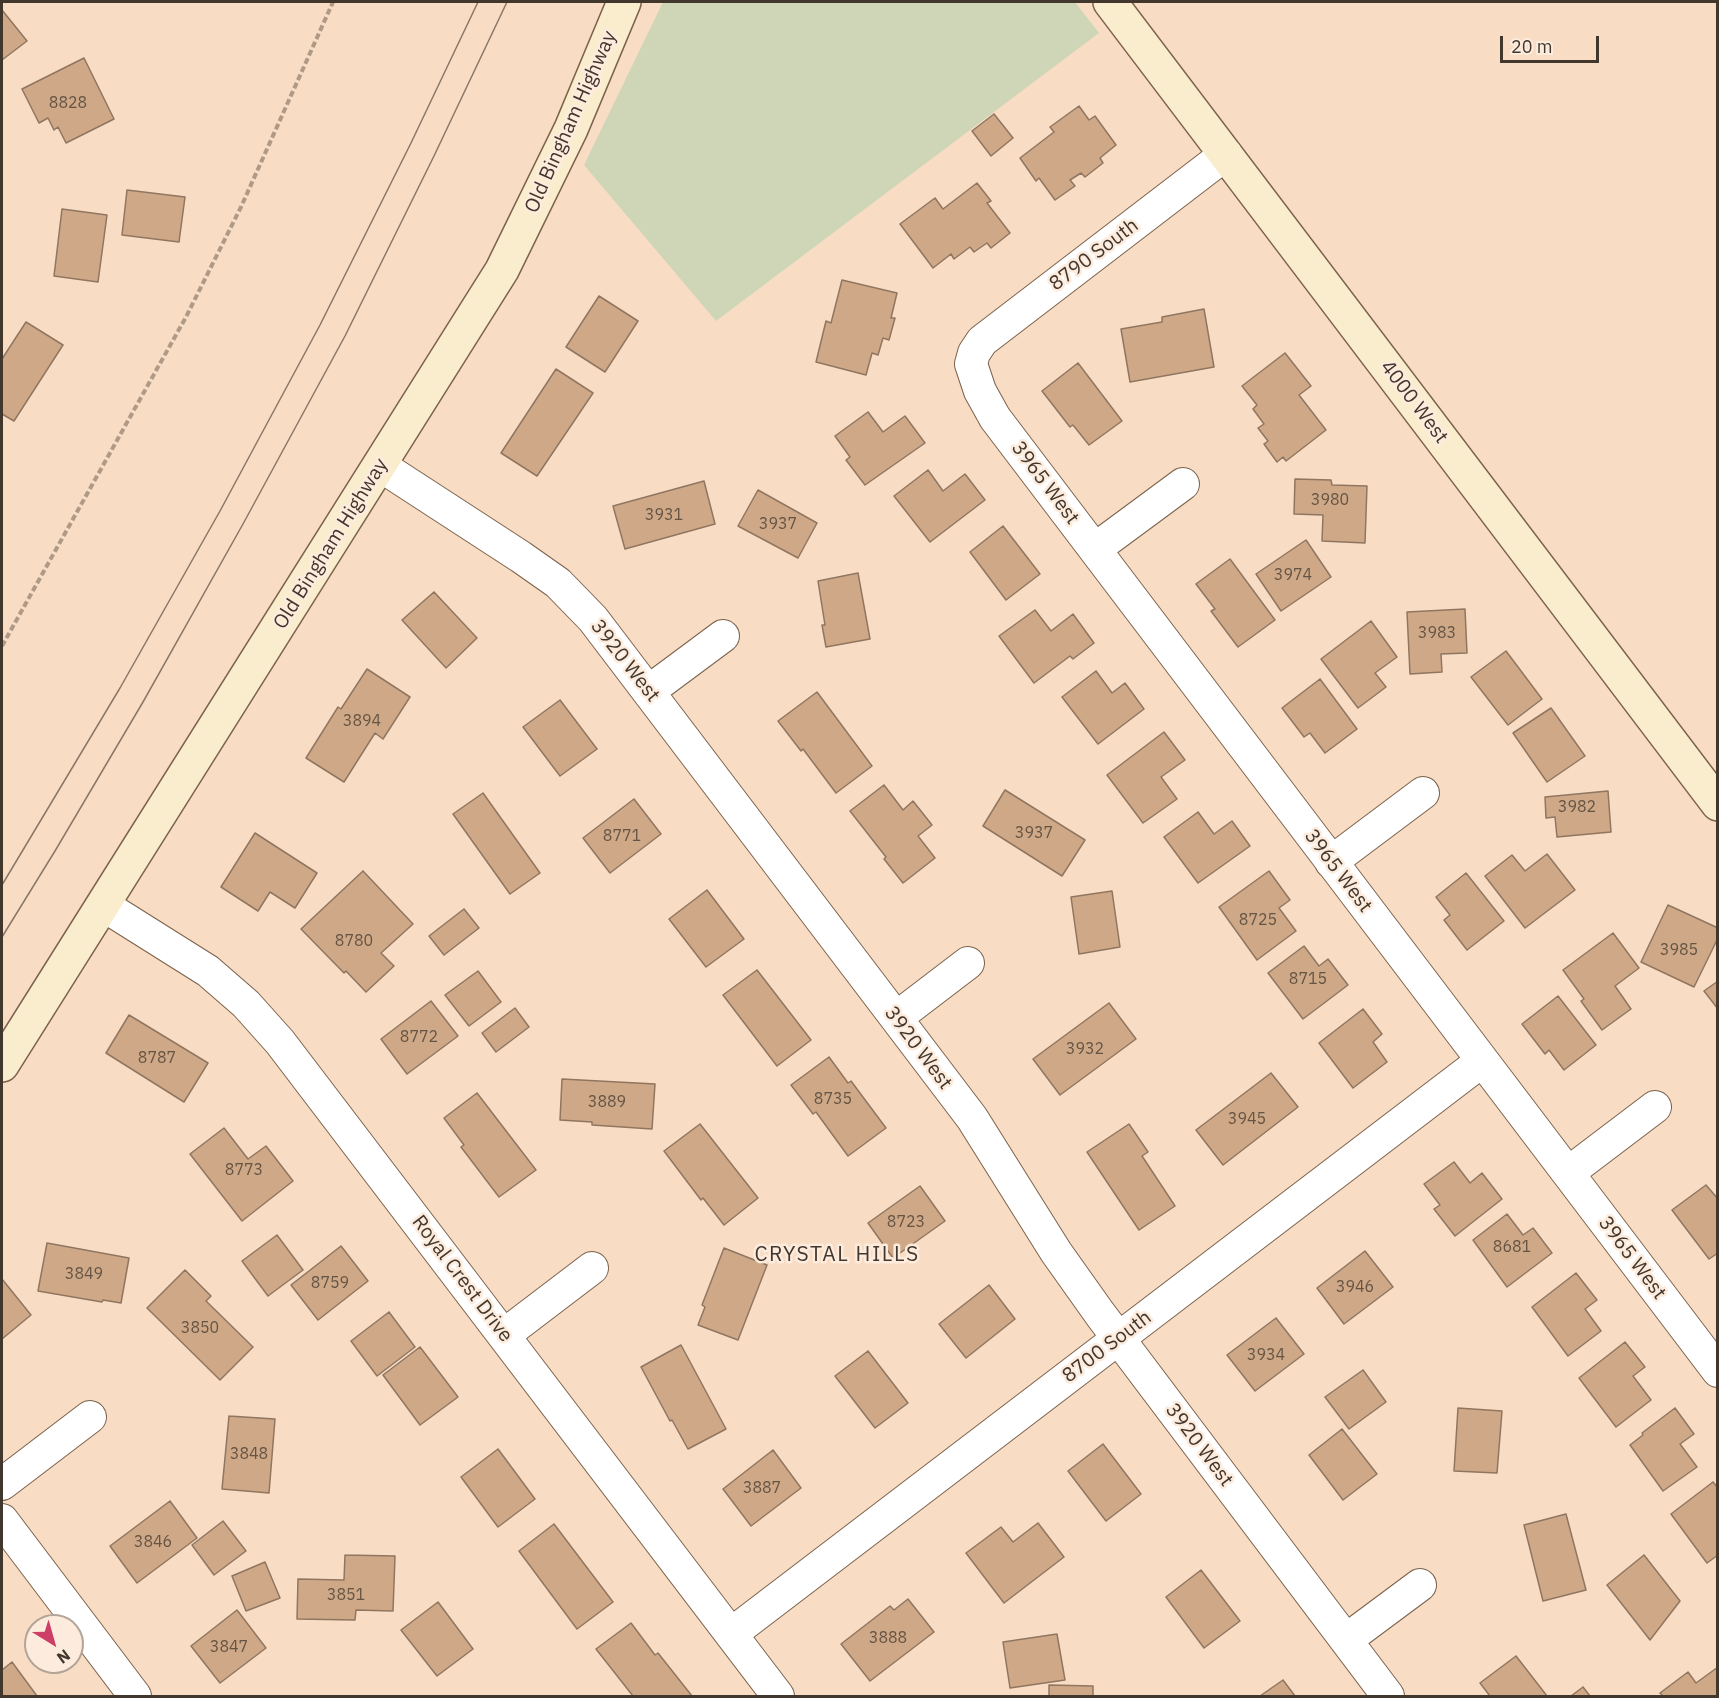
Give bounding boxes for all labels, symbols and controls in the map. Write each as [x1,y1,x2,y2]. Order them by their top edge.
scale bar [1503,24,1602,62]
street label: Old Bingham Highway [520,27,622,217]
text: 20 m [1511,35,1553,58]
house number: 8828 [49,93,87,113]
street label: 8790 South [1045,214,1143,296]
street label: 4000 West [1375,356,1453,448]
street label: 3965 West [1006,437,1084,529]
street label: Old Bingham Highway [269,454,393,634]
house number: 3980 [1311,490,1349,510]
house number: 3931 [645,505,683,525]
house number: 3937 [759,514,797,534]
house number: 3974 [1274,565,1312,585]
street label: 3920 West [585,615,665,707]
house number: 3983 [1418,623,1456,643]
house number: 3894 [343,711,381,731]
house number: 3982 [1558,797,1596,817]
house number: 3937 [1015,823,1053,843]
street label: 3965 West [1299,825,1377,917]
house number: 8771 [603,826,641,846]
house number: 8725 [1239,910,1277,930]
house number: 8780 [335,931,373,951]
house number: 3985 [1660,940,1698,960]
house number: 8715 [1289,969,1327,989]
street label: 3920 West [879,1002,957,1094]
house number: 8772 [400,1027,438,1047]
house number: 3932 [1066,1039,1104,1059]
house number: 8787 [138,1048,176,1068]
house number: 8735 [814,1089,852,1109]
house number: 3889 [588,1092,626,1112]
house number: 3945 [1228,1109,1266,1129]
house number: 8773 [225,1160,263,1180]
street label: Royal Crest Drive [407,1211,517,1347]
house number: 8723 [887,1212,925,1232]
street label: 3965 West [1593,1212,1671,1304]
house number: 8681 [1493,1237,1531,1257]
district label: CRYSTAL HILLS [754,1242,920,1268]
house number: 3849 [65,1264,103,1284]
house number: 8759 [311,1273,349,1293]
house number: 3946 [1336,1277,1374,1297]
street label: 8700 South [1058,1306,1156,1388]
house number: 3850 [181,1318,219,1338]
house number: 3934 [1247,1345,1285,1365]
street label: 3920 West [1160,1399,1238,1491]
house number: 3848 [230,1444,268,1464]
house number: 3887 [743,1478,781,1498]
house number: 3846 [134,1532,172,1552]
house number: 3851 [327,1585,365,1605]
north arrow [24,1614,84,1674]
house number: 3888 [869,1628,907,1648]
house number: 3847 [210,1637,248,1657]
text: N [53,1645,74,1668]

